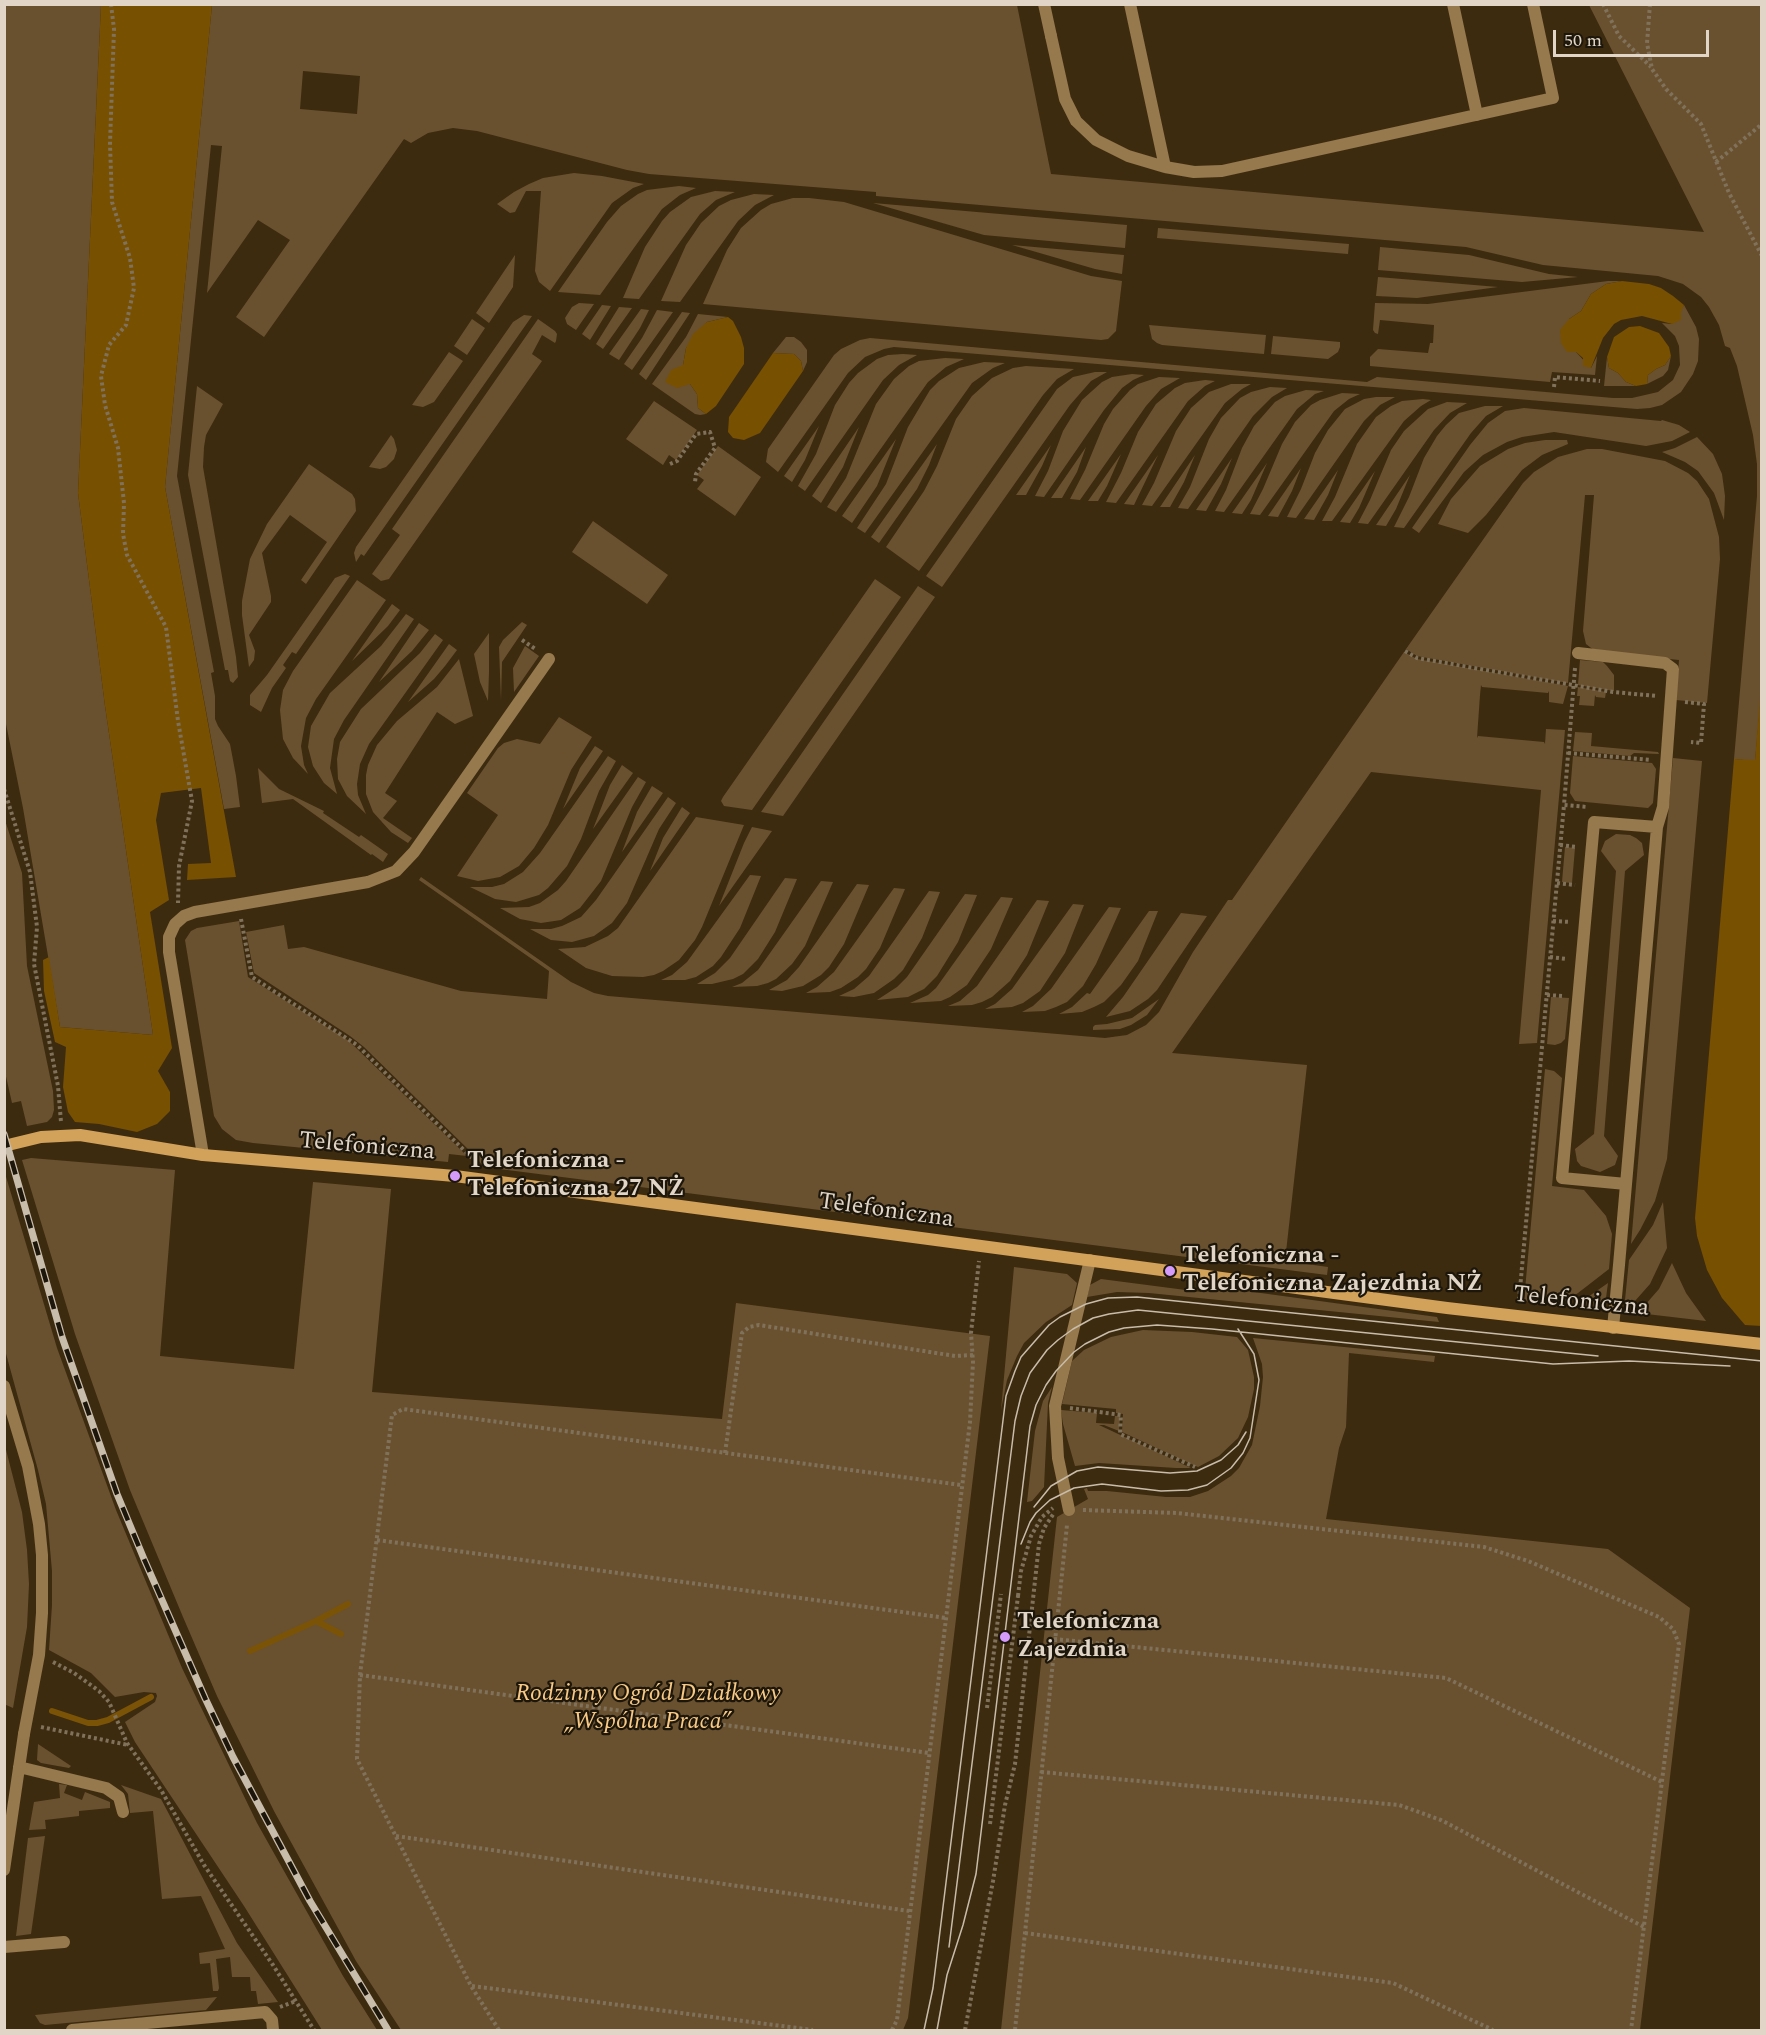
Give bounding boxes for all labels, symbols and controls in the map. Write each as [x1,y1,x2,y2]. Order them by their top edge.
scale bar [1556,18,1712,56]
text: 50 m [1564,27,1602,54]
street label: Telefoniczna [298,1128,436,1168]
place label: Telefoniczna - Telefoniczna 27 NŻ [467,1148,685,1204]
marker: Telefoniczna - Telefoniczna 27 NŻ [448,1169,462,1183]
street label: Telefoniczna [816,1188,956,1236]
place label: Telefoniczna - Telefoniczna Zajezdnia NŻ [1182,1243,1483,1299]
marker: Telefoniczna - Telefoniczna Zajezdnia NŻ [1163,1264,1177,1278]
street label: Telefoniczna [1512,1282,1650,1324]
place label: Telefoniczna Zajezdnia [1017,1609,1159,1665]
marker: Telefoniczna Zajezdnia [998,1630,1012,1644]
park label: Rodzinny Ogród Działkowy „Wspólna Praca” [515,1681,781,1737]

